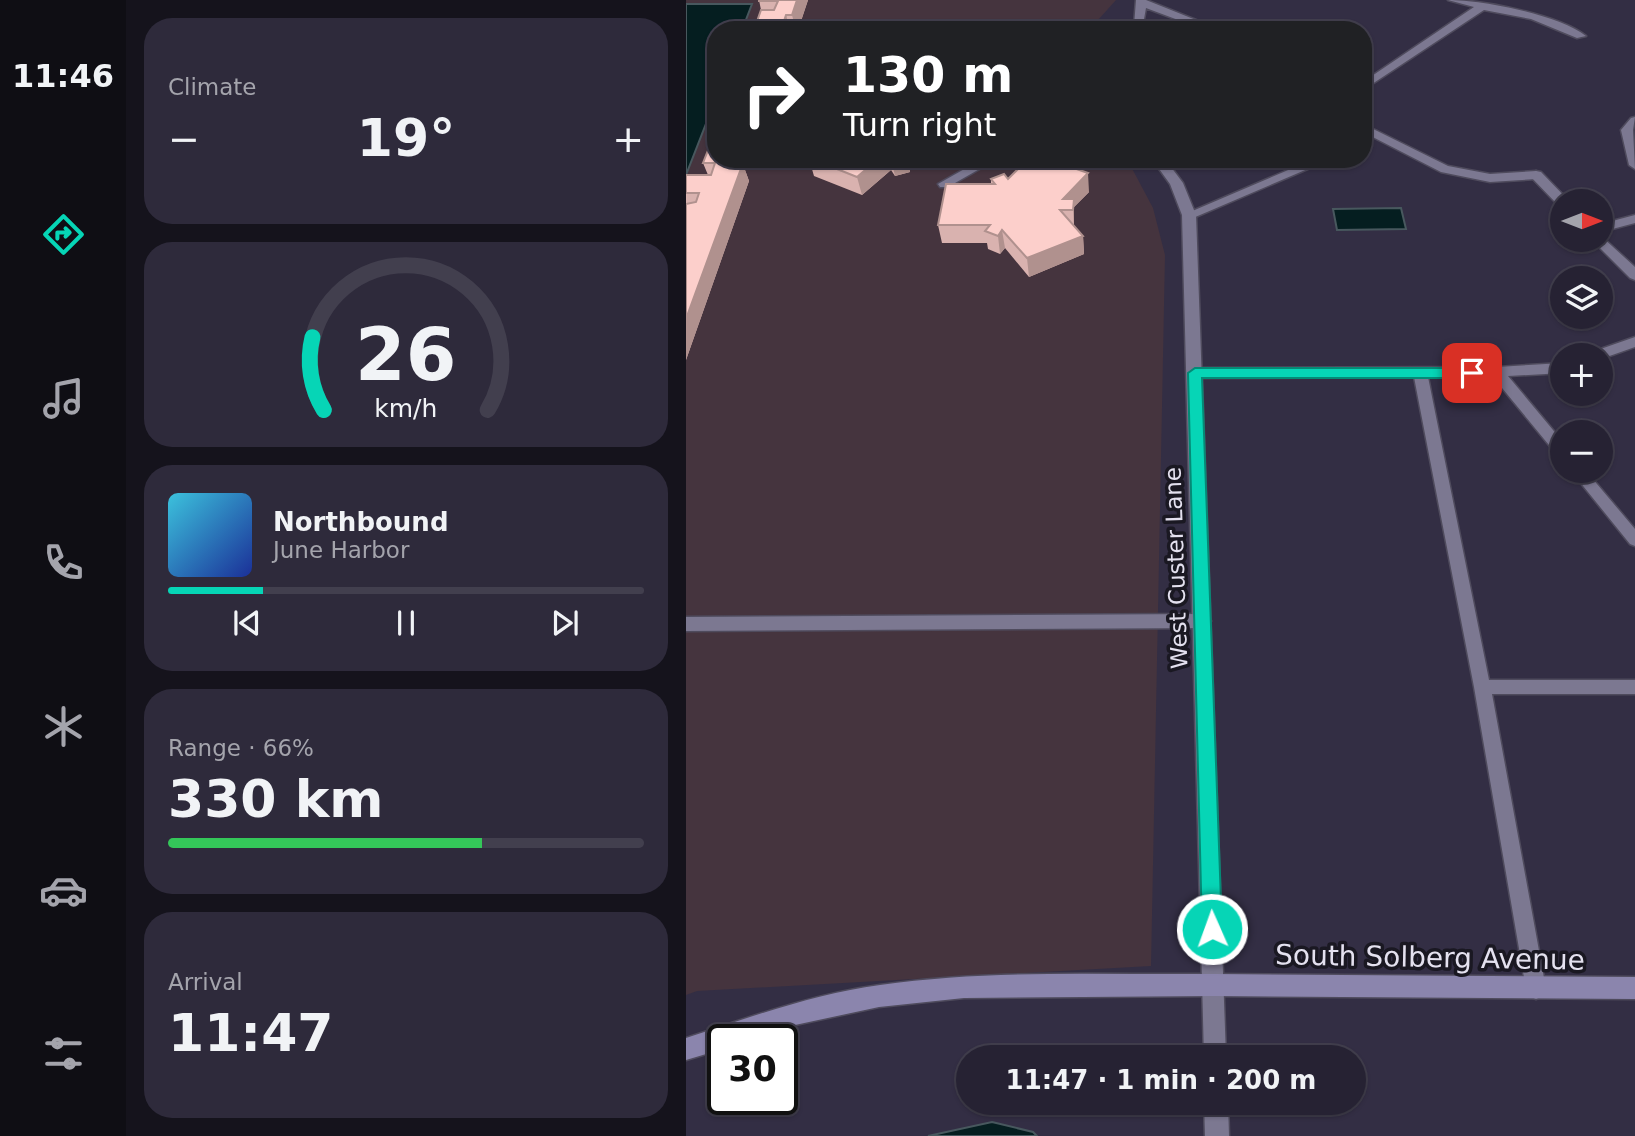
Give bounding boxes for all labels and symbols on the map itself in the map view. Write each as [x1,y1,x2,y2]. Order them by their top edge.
north arrow [1550,189,1614,252]
pin [1442,343,1502,403]
street label: West Custer Lane [1159,467,1193,669]
position arrow [1175,892,1249,966]
street label: South Solberg Avenue [1275,938,1585,977]
speed limit sign: 30 [707,1024,798,1115]

